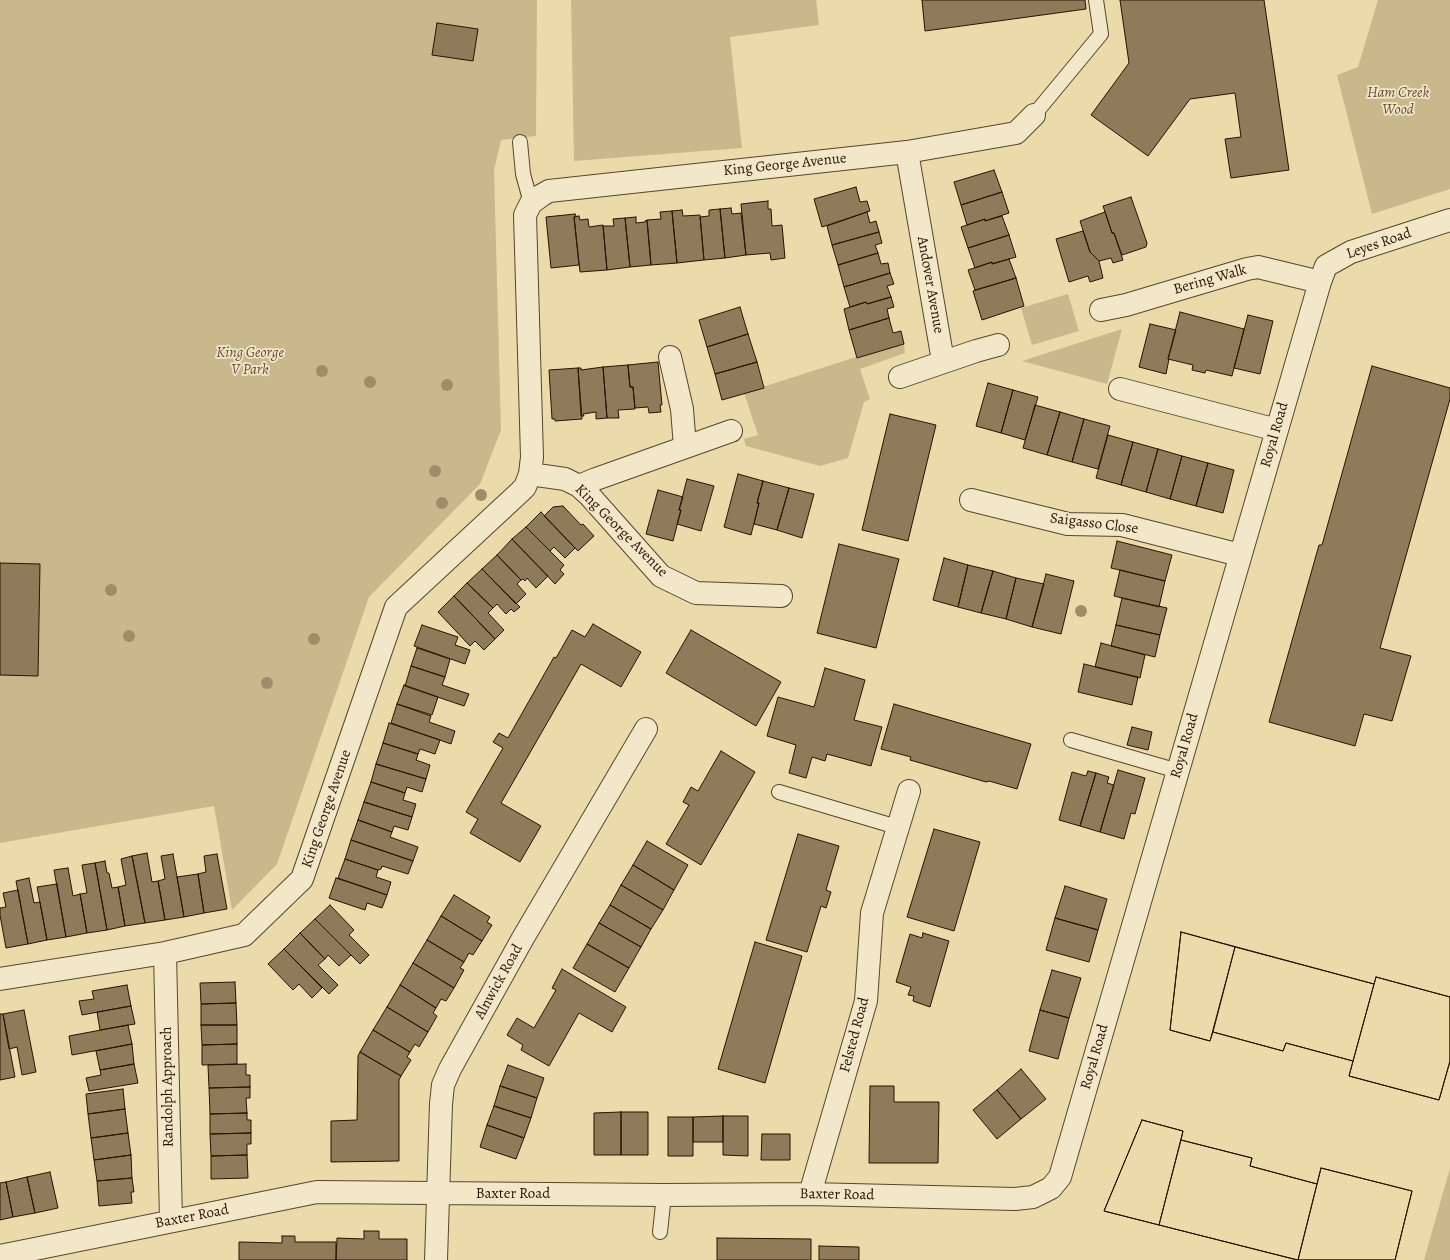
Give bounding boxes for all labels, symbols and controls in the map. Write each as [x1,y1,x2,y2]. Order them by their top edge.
park label: Ham Creek Wood [1367,84,1429,119]
street label: King George Avenue [722,150,848,180]
street label: Leyes Road [1344,224,1414,264]
street label: Andover Avenue [913,235,947,335]
street label: Bering Walk [1171,261,1249,299]
park label: King George V Park [216,344,284,379]
street label: Royal Road [1257,400,1293,470]
street label: King George Avenue [571,481,671,581]
street label: Saigasso Close [1049,510,1139,538]
street label: Royal Road [1167,711,1203,781]
street label: King George Avenue [298,748,356,870]
street label: Alnwick Road [471,941,527,1023]
street label: Felsted Road [836,995,874,1075]
street label: Royal Road [1077,1022,1113,1092]
street label: Randolph Approach [158,1026,178,1148]
street label: Baxter Road [476,1185,550,1203]
street label: Baxter Road [800,1185,874,1205]
street label: Baxter Road [154,1201,230,1233]

